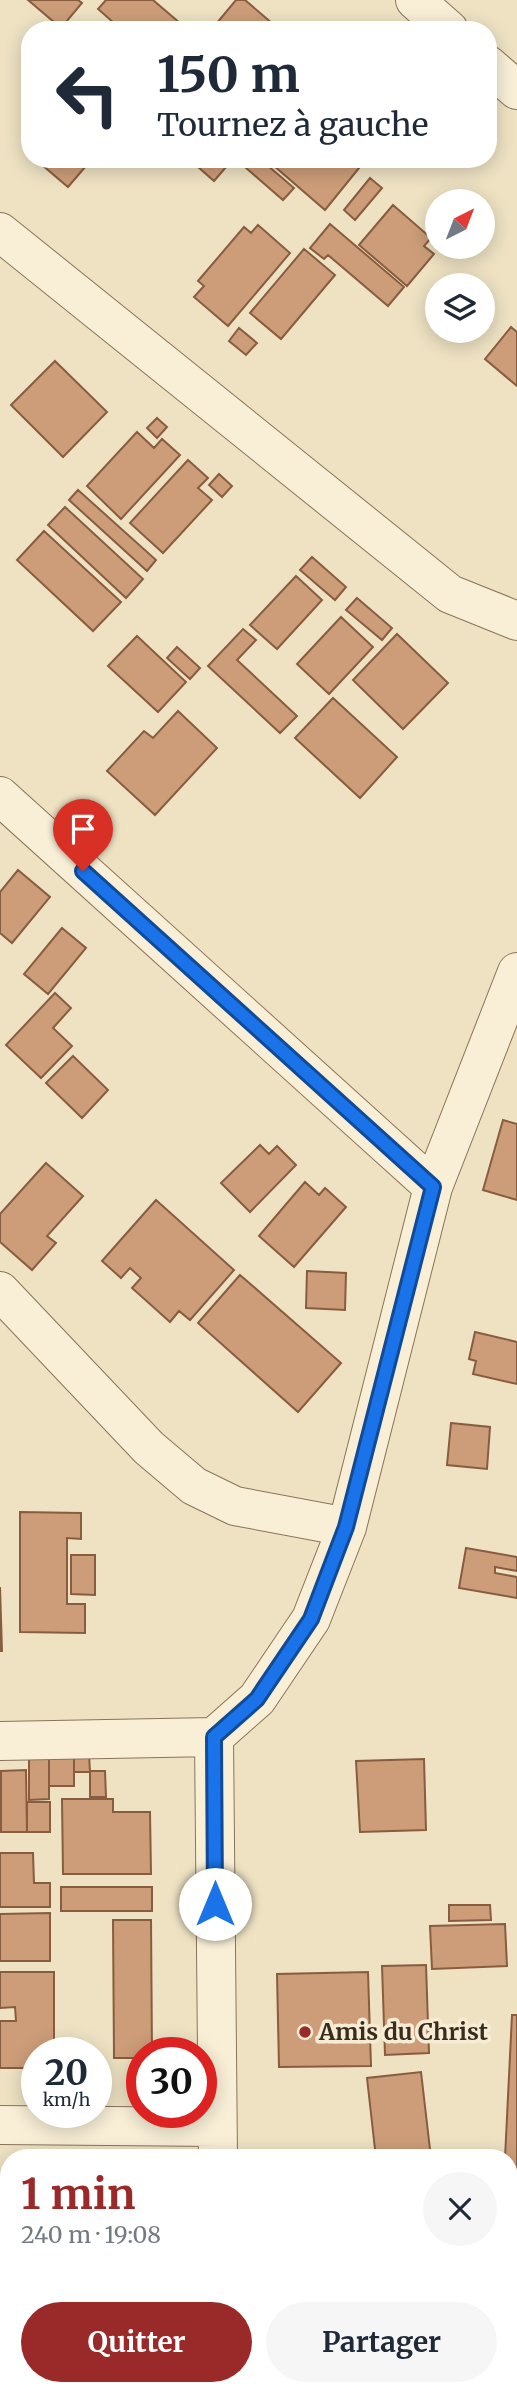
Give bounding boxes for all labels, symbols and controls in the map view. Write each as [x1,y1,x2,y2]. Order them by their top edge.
text: 150 m [157,44,300,105]
icon: left [42,49,133,140]
text: Tournez à gauche [157,105,428,145]
north arrow [425,189,495,259]
map controls [425,189,495,343]
button: layers [425,273,495,343]
pin [53,799,113,871]
icon: arrive [64,810,102,848]
position arrow [178,1867,252,1941]
place label: Amis du Christ [318,2017,488,2046]
marker: Amis du Christ [297,2024,313,2040]
speed limit sign: 30 [126,2037,217,2128]
text: 20 [45,2051,88,2095]
text: km/h [43,2088,90,2111]
text: 1 min [21,2168,135,2220]
button: close [423,2172,497,2246]
text: 240 m · 19:08 [21,2220,161,2249]
button: Quitter [21,2302,252,2382]
button: Partager [266,2302,497,2382]

